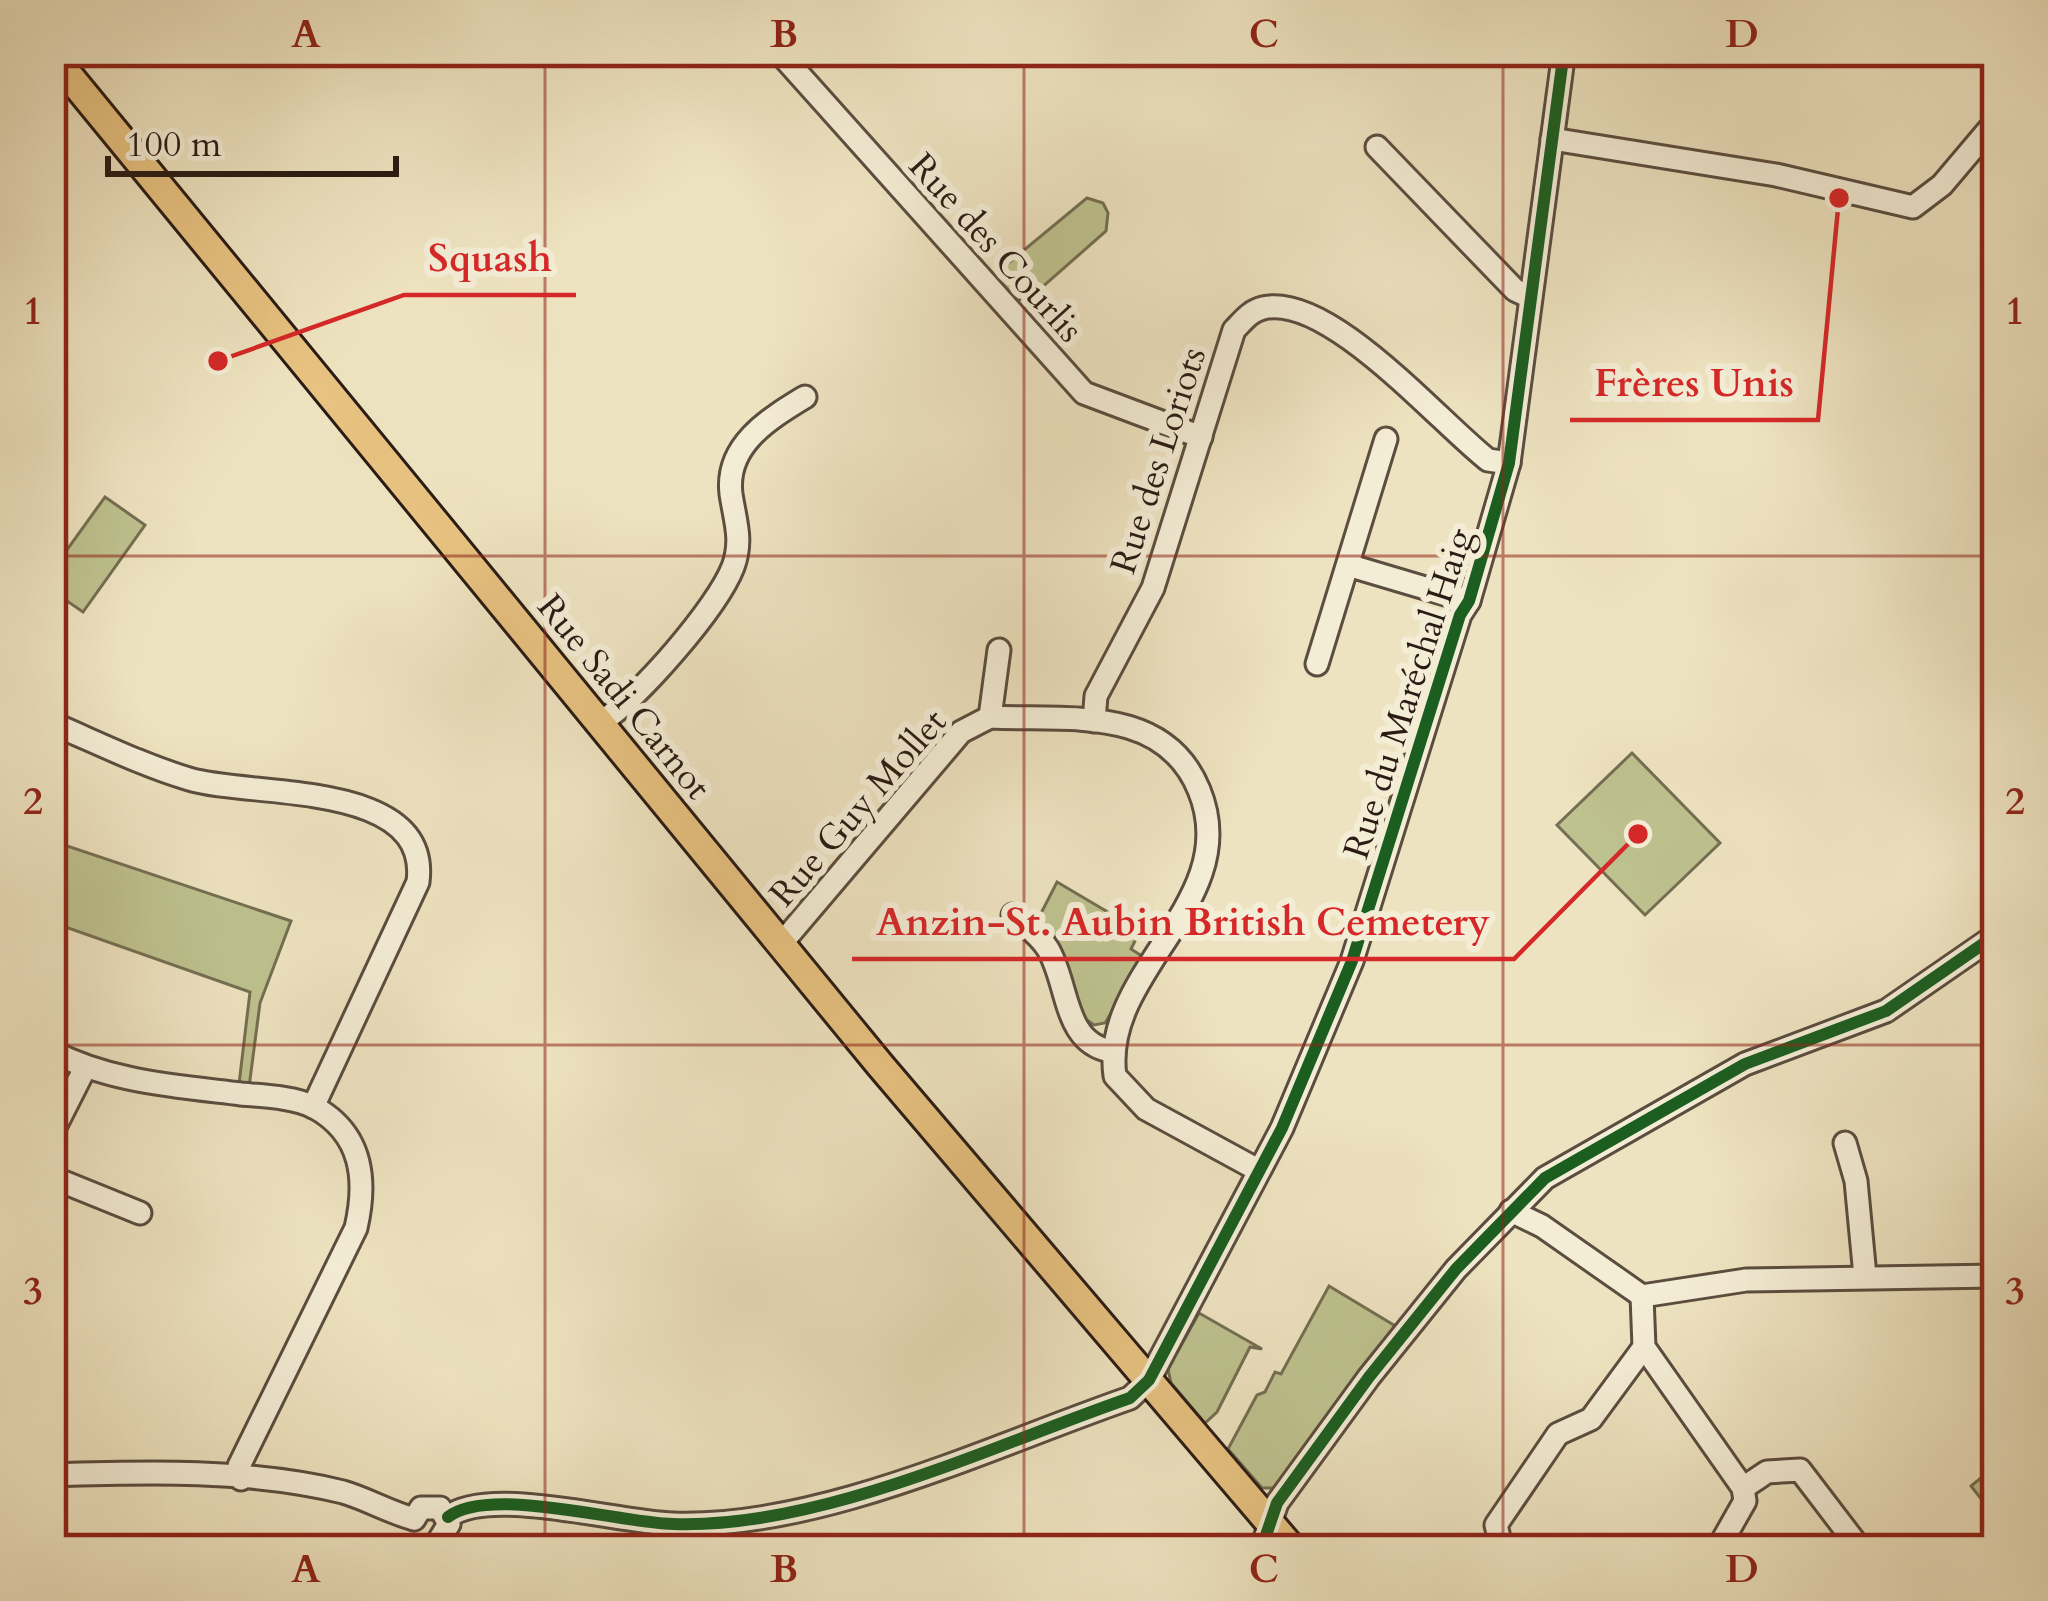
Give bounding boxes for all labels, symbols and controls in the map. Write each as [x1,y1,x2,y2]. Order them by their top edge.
text: A [291,8,321,61]
text: B [770,8,798,61]
text: C [1249,8,1279,61]
text: D [1725,8,1759,61]
scale bar [108,102,396,176]
text: 100 m [126,120,222,169]
street label: Rue des Courlis [898,143,1094,353]
callout: Squash [404,220,576,295]
text: Squash [428,232,552,285]
text: 1 [23,285,43,338]
text: 1 [2005,285,2025,338]
street label: Rue des Loriots [1099,341,1218,580]
callout: Frères Unis [1570,345,1818,420]
text: Frères Unis [1594,357,1794,410]
street label: Rue du Maréchal Haig [1332,521,1485,865]
street label: Rue Sadi Carnot [526,584,722,810]
street label: Rue Guy Mollet [759,699,958,917]
text: 2 [23,775,43,828]
text: 2 [2005,775,2025,828]
callout: Anzin-St. Aubin British Cemetery [852,884,1514,959]
text: Anzin-St. Aubin British Cemetery [876,896,1490,949]
text: 3 [23,1265,43,1318]
text: 3 [2005,1265,2025,1318]
text: A [291,1543,321,1596]
text: B [770,1543,798,1596]
text: C [1249,1543,1279,1596]
text: D [1725,1543,1759,1596]

